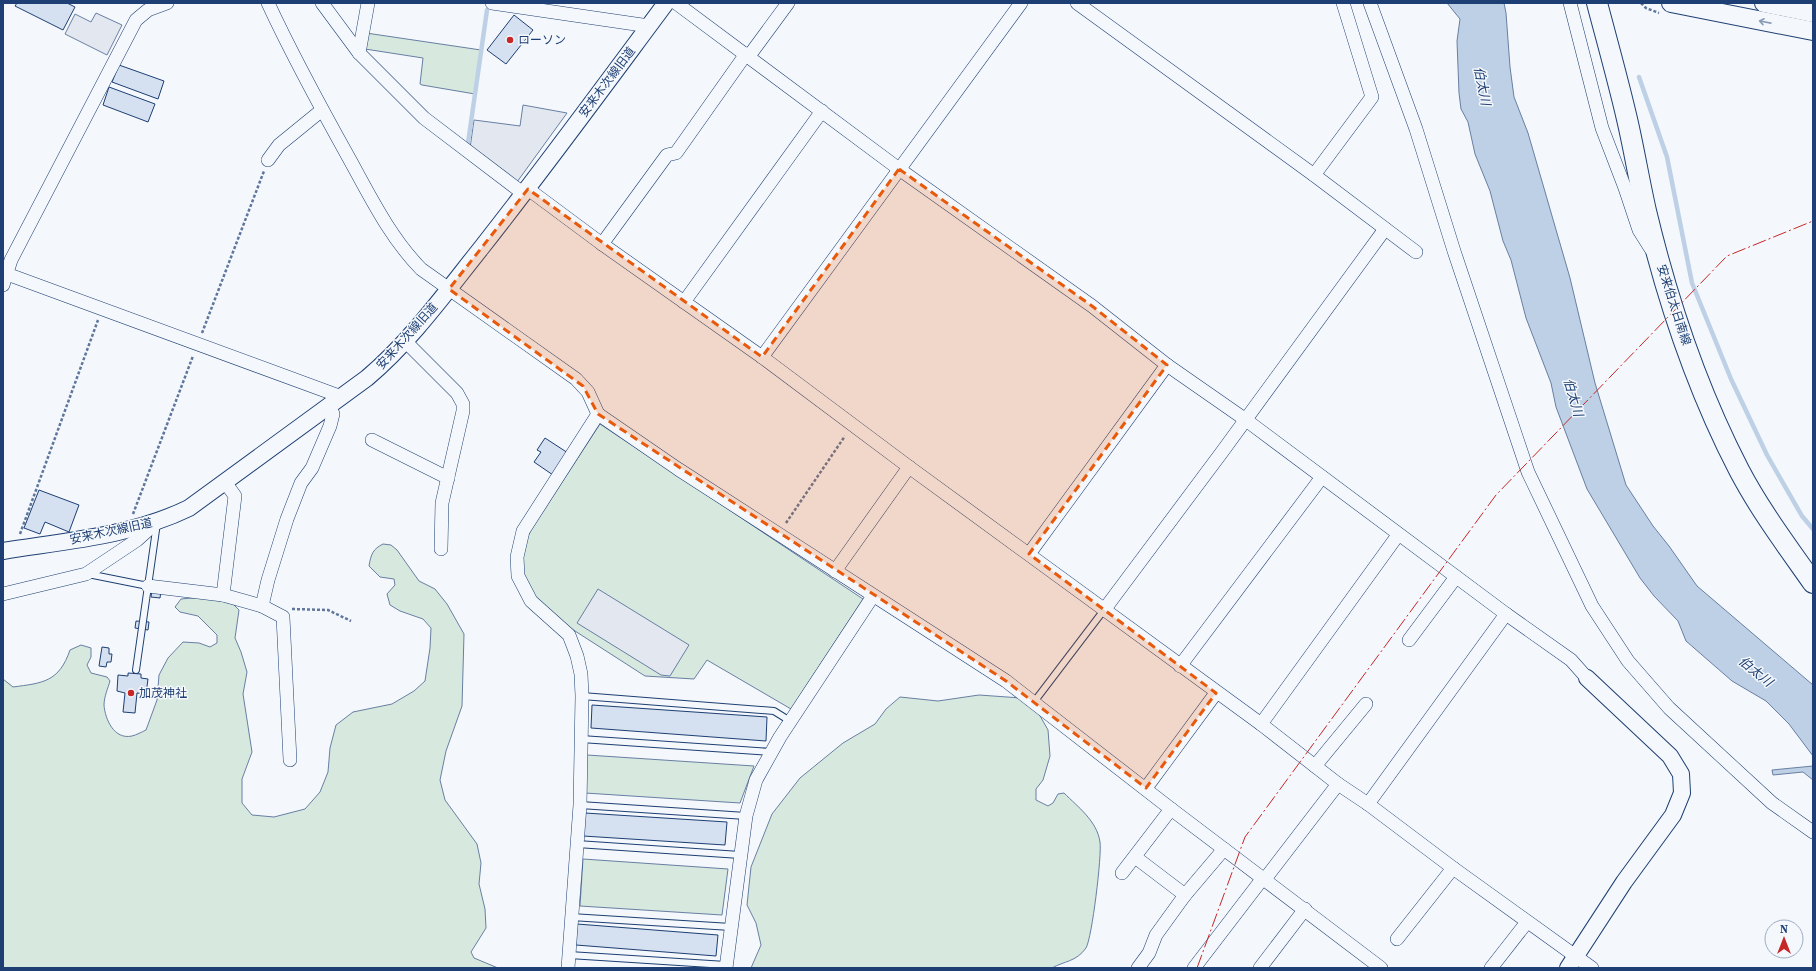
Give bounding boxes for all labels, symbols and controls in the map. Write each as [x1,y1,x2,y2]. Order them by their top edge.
one-way arrow [1759,18,1772,26]
place label: ローソン [518,32,566,48]
marker: ローソン [505,35,515,45]
street label: 安来木次線旧道 [575,44,639,120]
water label: 伯太川 [1470,65,1495,109]
street label: 安来伯太日南線 [1653,263,1695,347]
street label: 安来木次線旧道 [373,299,441,373]
water label: 伯太川 [1560,376,1588,420]
street label: 安来木次線旧道 [68,514,154,548]
water label: 伯太川 [1735,653,1778,692]
place label: 加茂神社 [139,685,187,701]
marker: 加茂神社 [126,688,136,698]
north arrow [1764,919,1804,959]
text: N [1780,922,1788,937]

